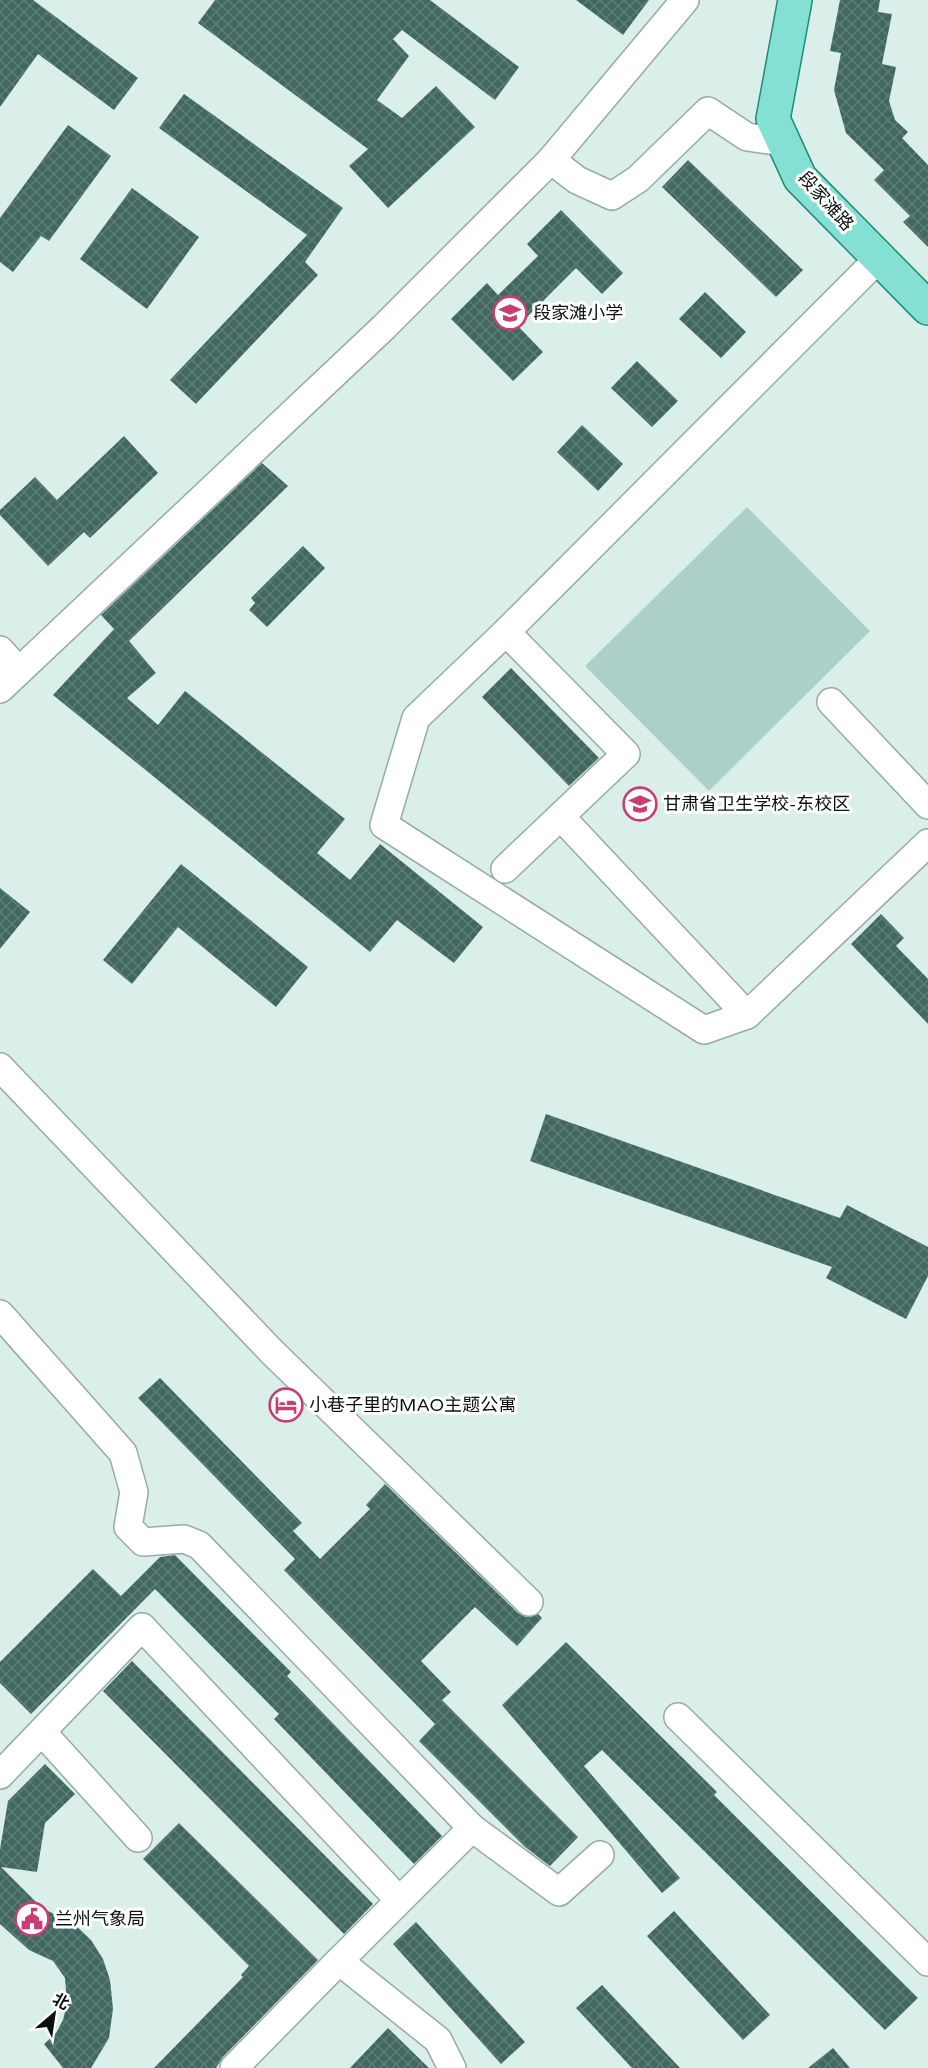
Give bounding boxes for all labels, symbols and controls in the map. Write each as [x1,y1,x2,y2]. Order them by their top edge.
street label: 段家滩路 [794,167,858,235]
school or university icon: 段家滩小学 [492,295,528,331]
place label: 段家滩小学 [533,302,623,324]
school or university icon: 甘肃省卫生学校-东校区 [622,786,658,822]
place label: 甘肃省卫生学校-东校区 [663,793,850,815]
hotel icon: 小巷子里的MAO主题公寓 [268,1387,304,1423]
place label: 小巷子里的MAO主题公寓 [309,1394,516,1416]
public building icon: 兰州气象局 [14,1901,50,1937]
place label: 兰州气象局 [55,1908,145,1930]
north arrow [24,1984,84,2044]
text: 北 [49,1989,73,2014]

